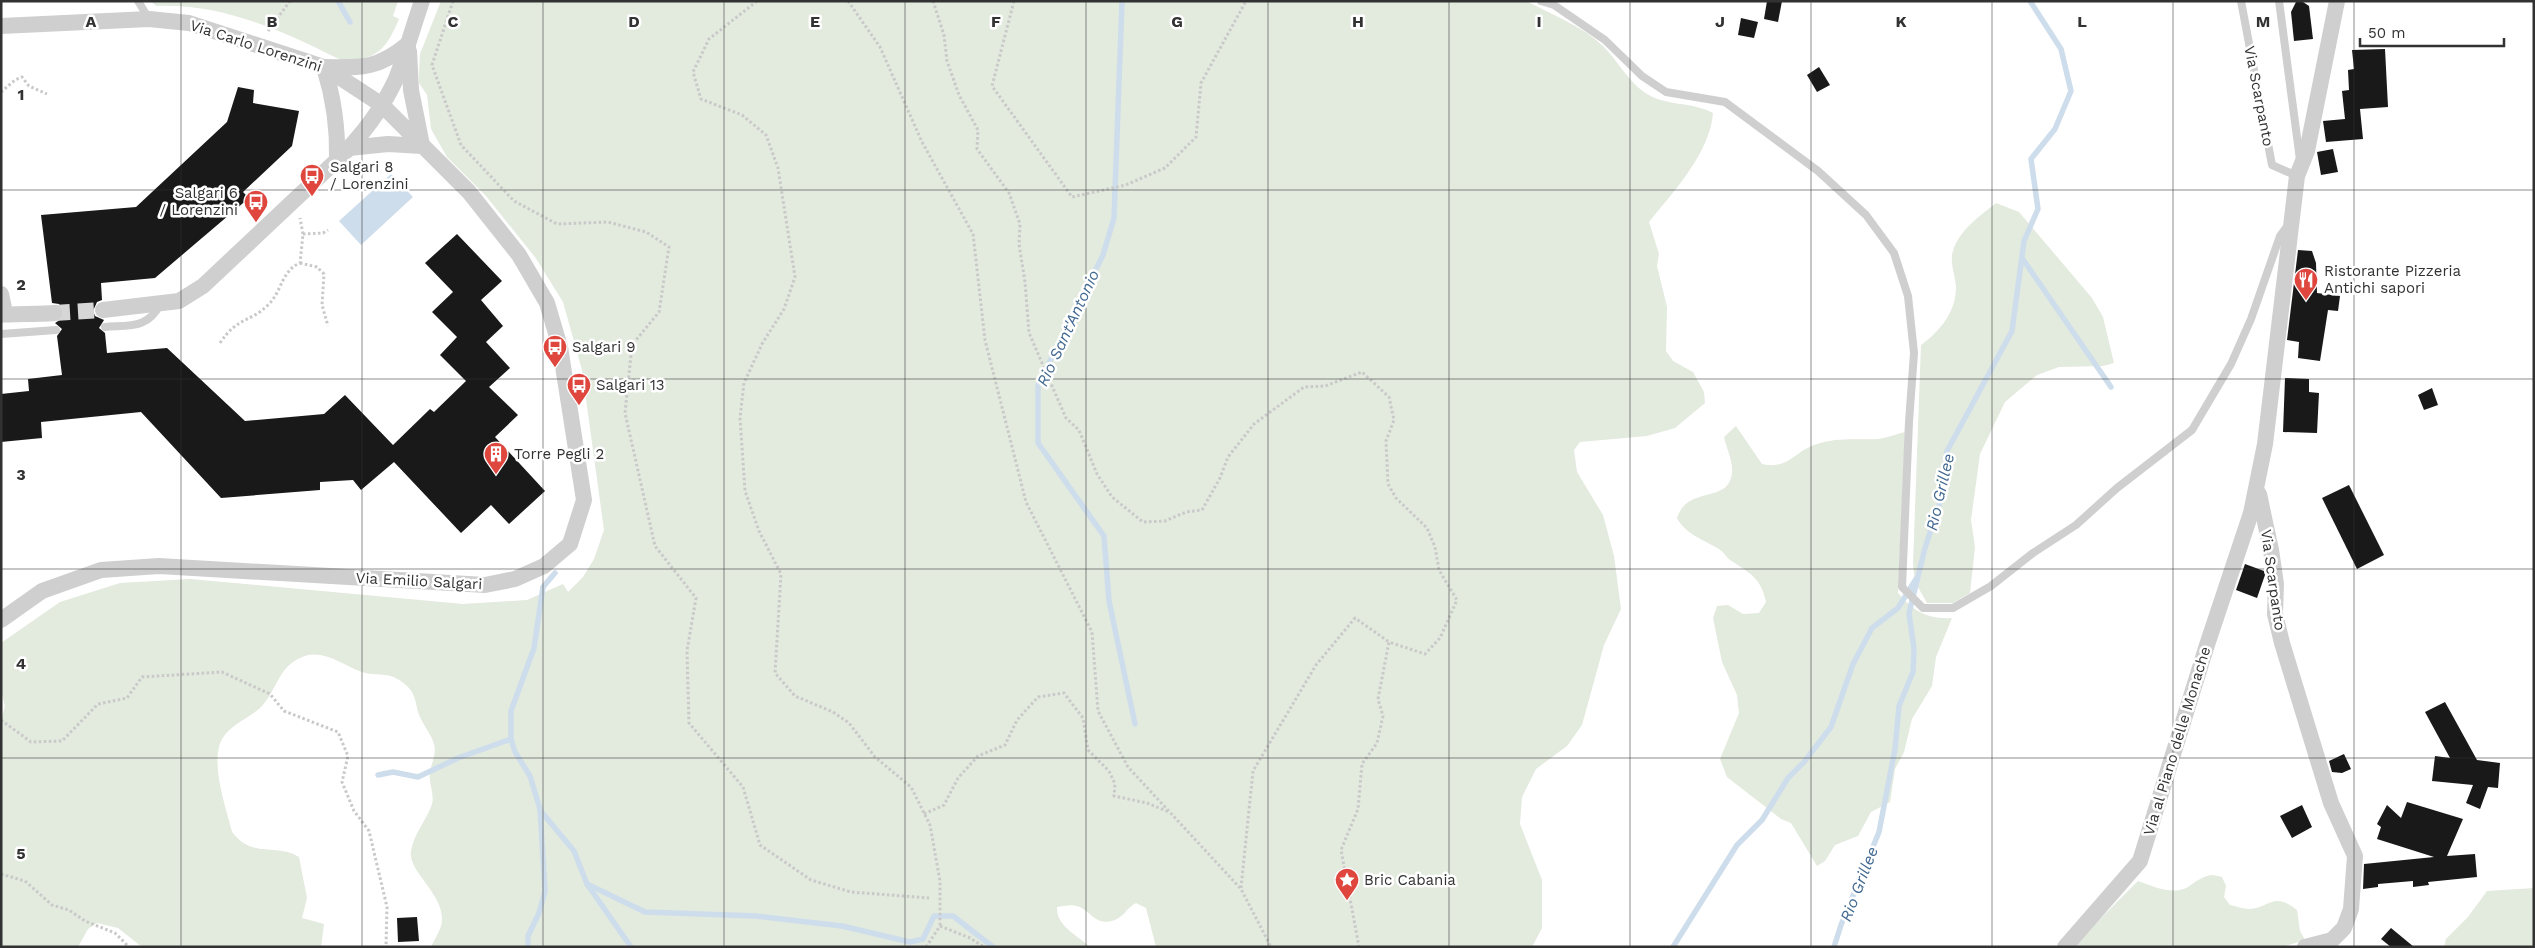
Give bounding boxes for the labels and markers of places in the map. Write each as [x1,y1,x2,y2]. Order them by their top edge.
place label: Salgari 8 / Lorenzini [330,158,409,193]
bus stop icon: Salgari 8 / Lorenzini [299,163,325,197]
place label: Salgari 6 / Lorenzini [159,184,238,219]
bus stop icon: Salgari 6 / Lorenzini [243,189,269,223]
place label: Ristorante Pizzeria Antichi sapori [2324,262,2462,297]
restaurant icon: Ristorante Pizzeria Antichi sapori [2293,267,2319,301]
bus stop icon: Salgari 9 [542,334,568,368]
place label: Salgari 9 [572,338,636,356]
bus stop icon: Salgari 13 [566,372,592,406]
place label: Salgari 13 [596,376,665,394]
building icon: Torre Pegli 2 [483,441,509,475]
place label: Torre Pegli 2 [514,445,604,463]
place icon: Bric Cabania [1334,867,1360,901]
place label: Bric Cabania [1364,871,1456,889]

